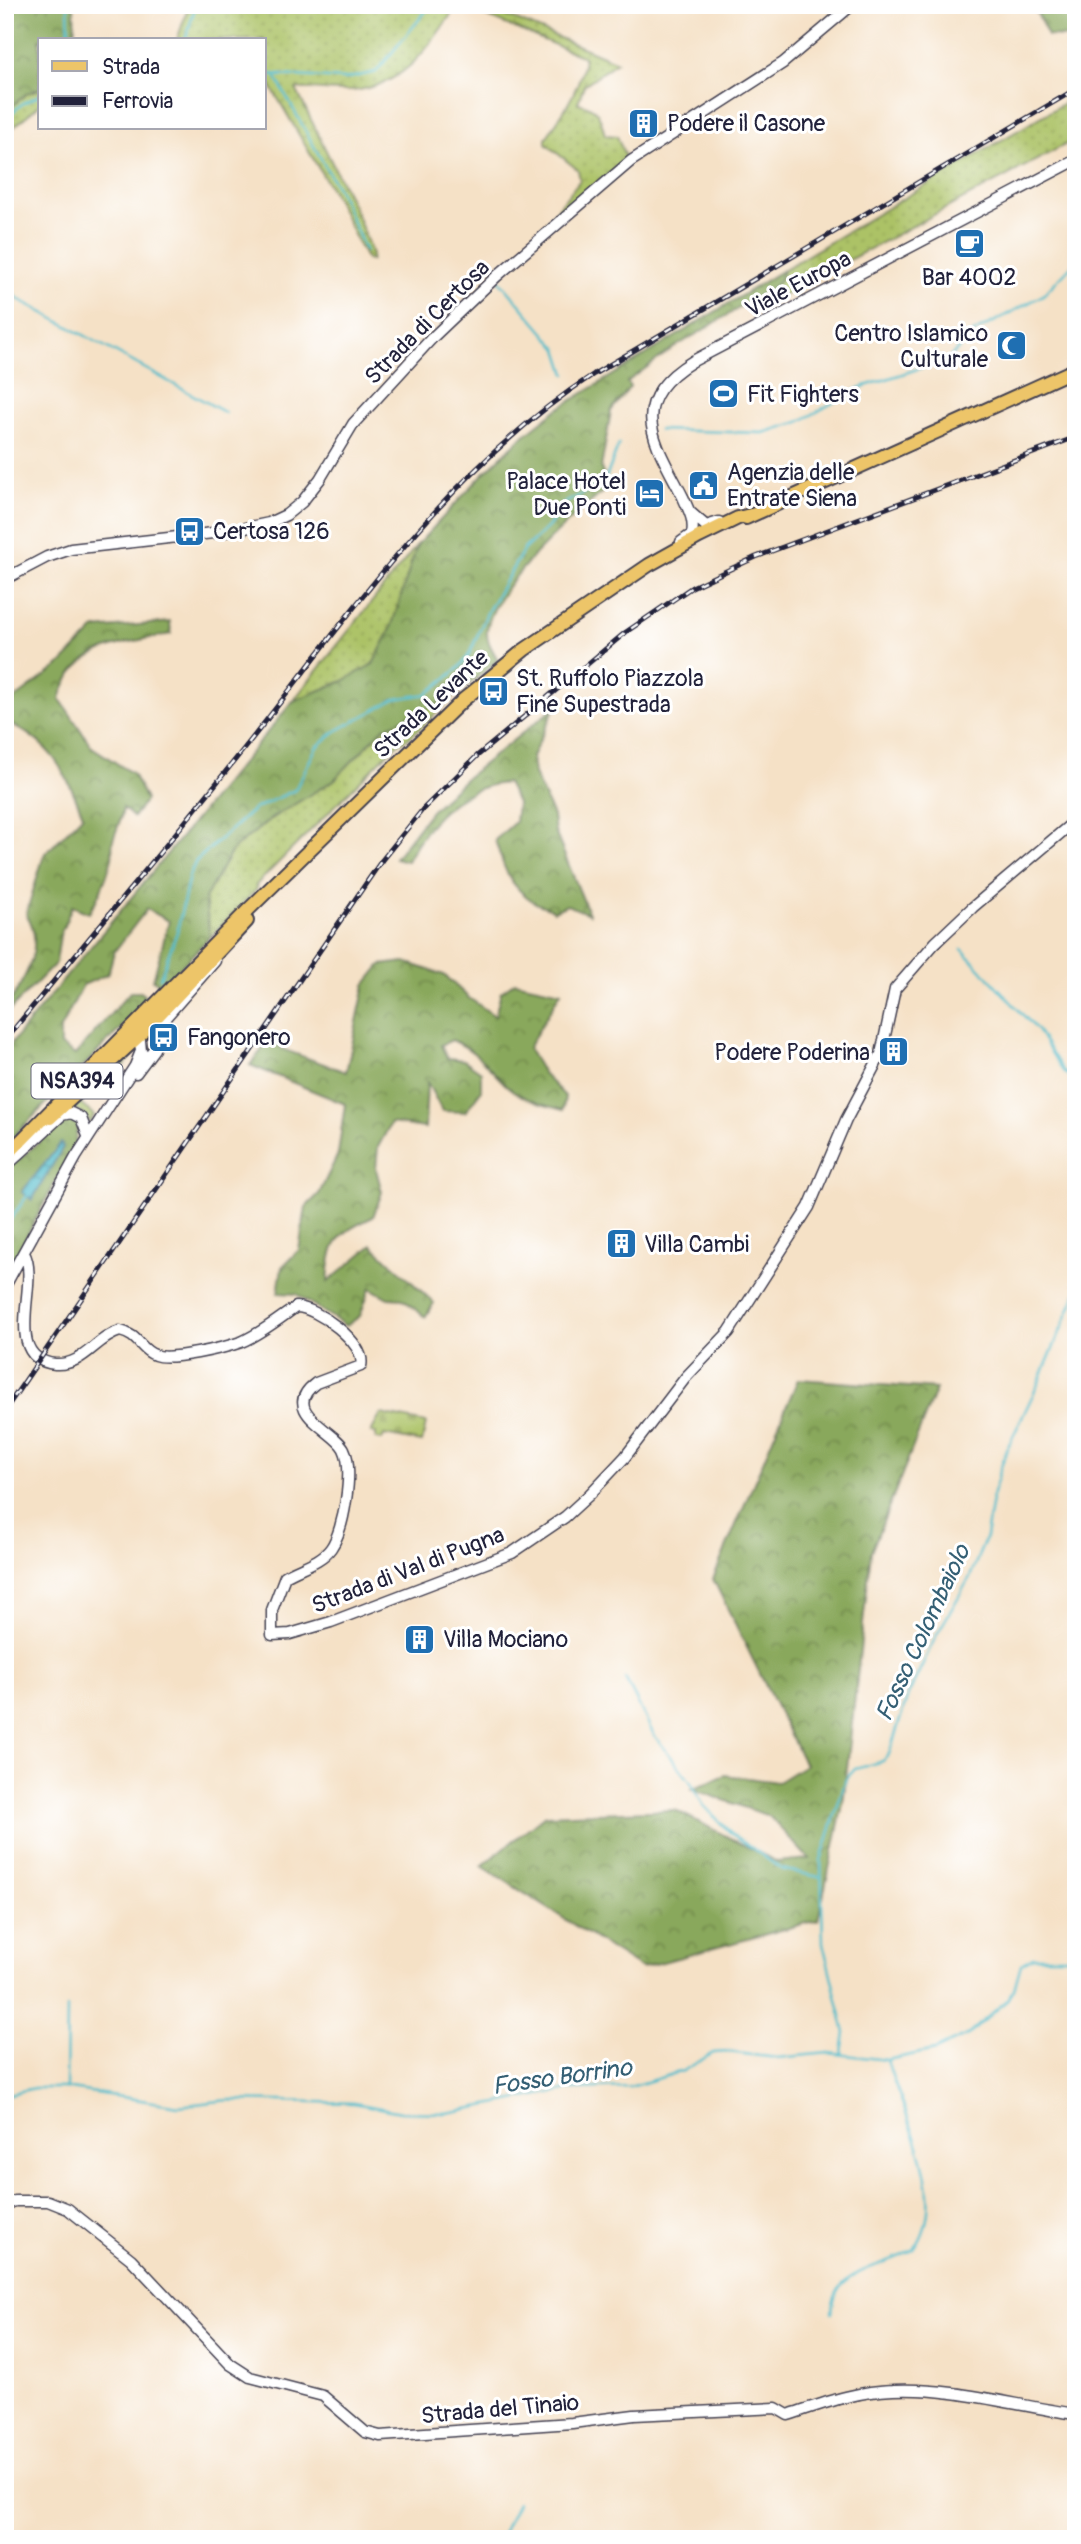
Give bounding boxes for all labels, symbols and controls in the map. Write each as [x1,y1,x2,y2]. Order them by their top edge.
legend [38,38,266,130]
text: Strada [102,54,160,81]
text: Ferrovia [102,88,173,115]
building icon: Podere il Casone [627,106,661,140]
place label: Podere il Casone [667,109,826,138]
cafe icon: Bar 4002 [952,226,986,260]
street label: Viale Europa [740,244,856,324]
street label: Strada di Certosa [358,253,496,391]
place label: Bar 4002 [922,263,1016,292]
place label: Centro Islamico Culturale [834,319,989,374]
mosque icon: Centro Islamico Culturale [994,329,1028,363]
sports icon: Fit Fighters [707,377,741,411]
place label: Fit Fighters [747,380,859,409]
place label: Agenzia delle Entrate Siena [727,458,857,513]
place label: Palace Hotel Due Ponti [506,467,626,522]
public building icon: Agenzia delle Entrate Siena [687,468,721,502]
hotel icon: Palace Hotel Due Ponti [632,477,666,511]
bus stop icon: Certosa 126 [173,514,207,548]
place label: Certosa 126 [213,517,330,546]
street label: Strada Levante [367,643,495,765]
place label: St. Ruffolo Piazzola Fine Supestrada [516,664,704,719]
bus stop icon: St. Ruffolo Piazzola Fine Supestrada [476,674,510,708]
bus stop icon: Fangonero [147,1020,181,1054]
place label: Fangonero [187,1023,291,1052]
building icon: Podere Poderina [876,1035,910,1069]
place label: Podere Poderina [714,1038,870,1067]
road number: NSA394 [32,1064,122,1098]
building icon: Villa Cambi [604,1227,638,1261]
place label: Villa Cambi [644,1230,749,1259]
street label: Strada di Val di Pugna [308,1520,508,1620]
water label: Fosso Colombaiolo [869,1538,977,1726]
building icon: Villa Mociano [403,1622,437,1656]
place label: Villa Mociano [443,1625,568,1654]
water label: Fosso Borrino [491,2053,636,2101]
street label: Strada del Tinaio [420,2388,580,2430]

